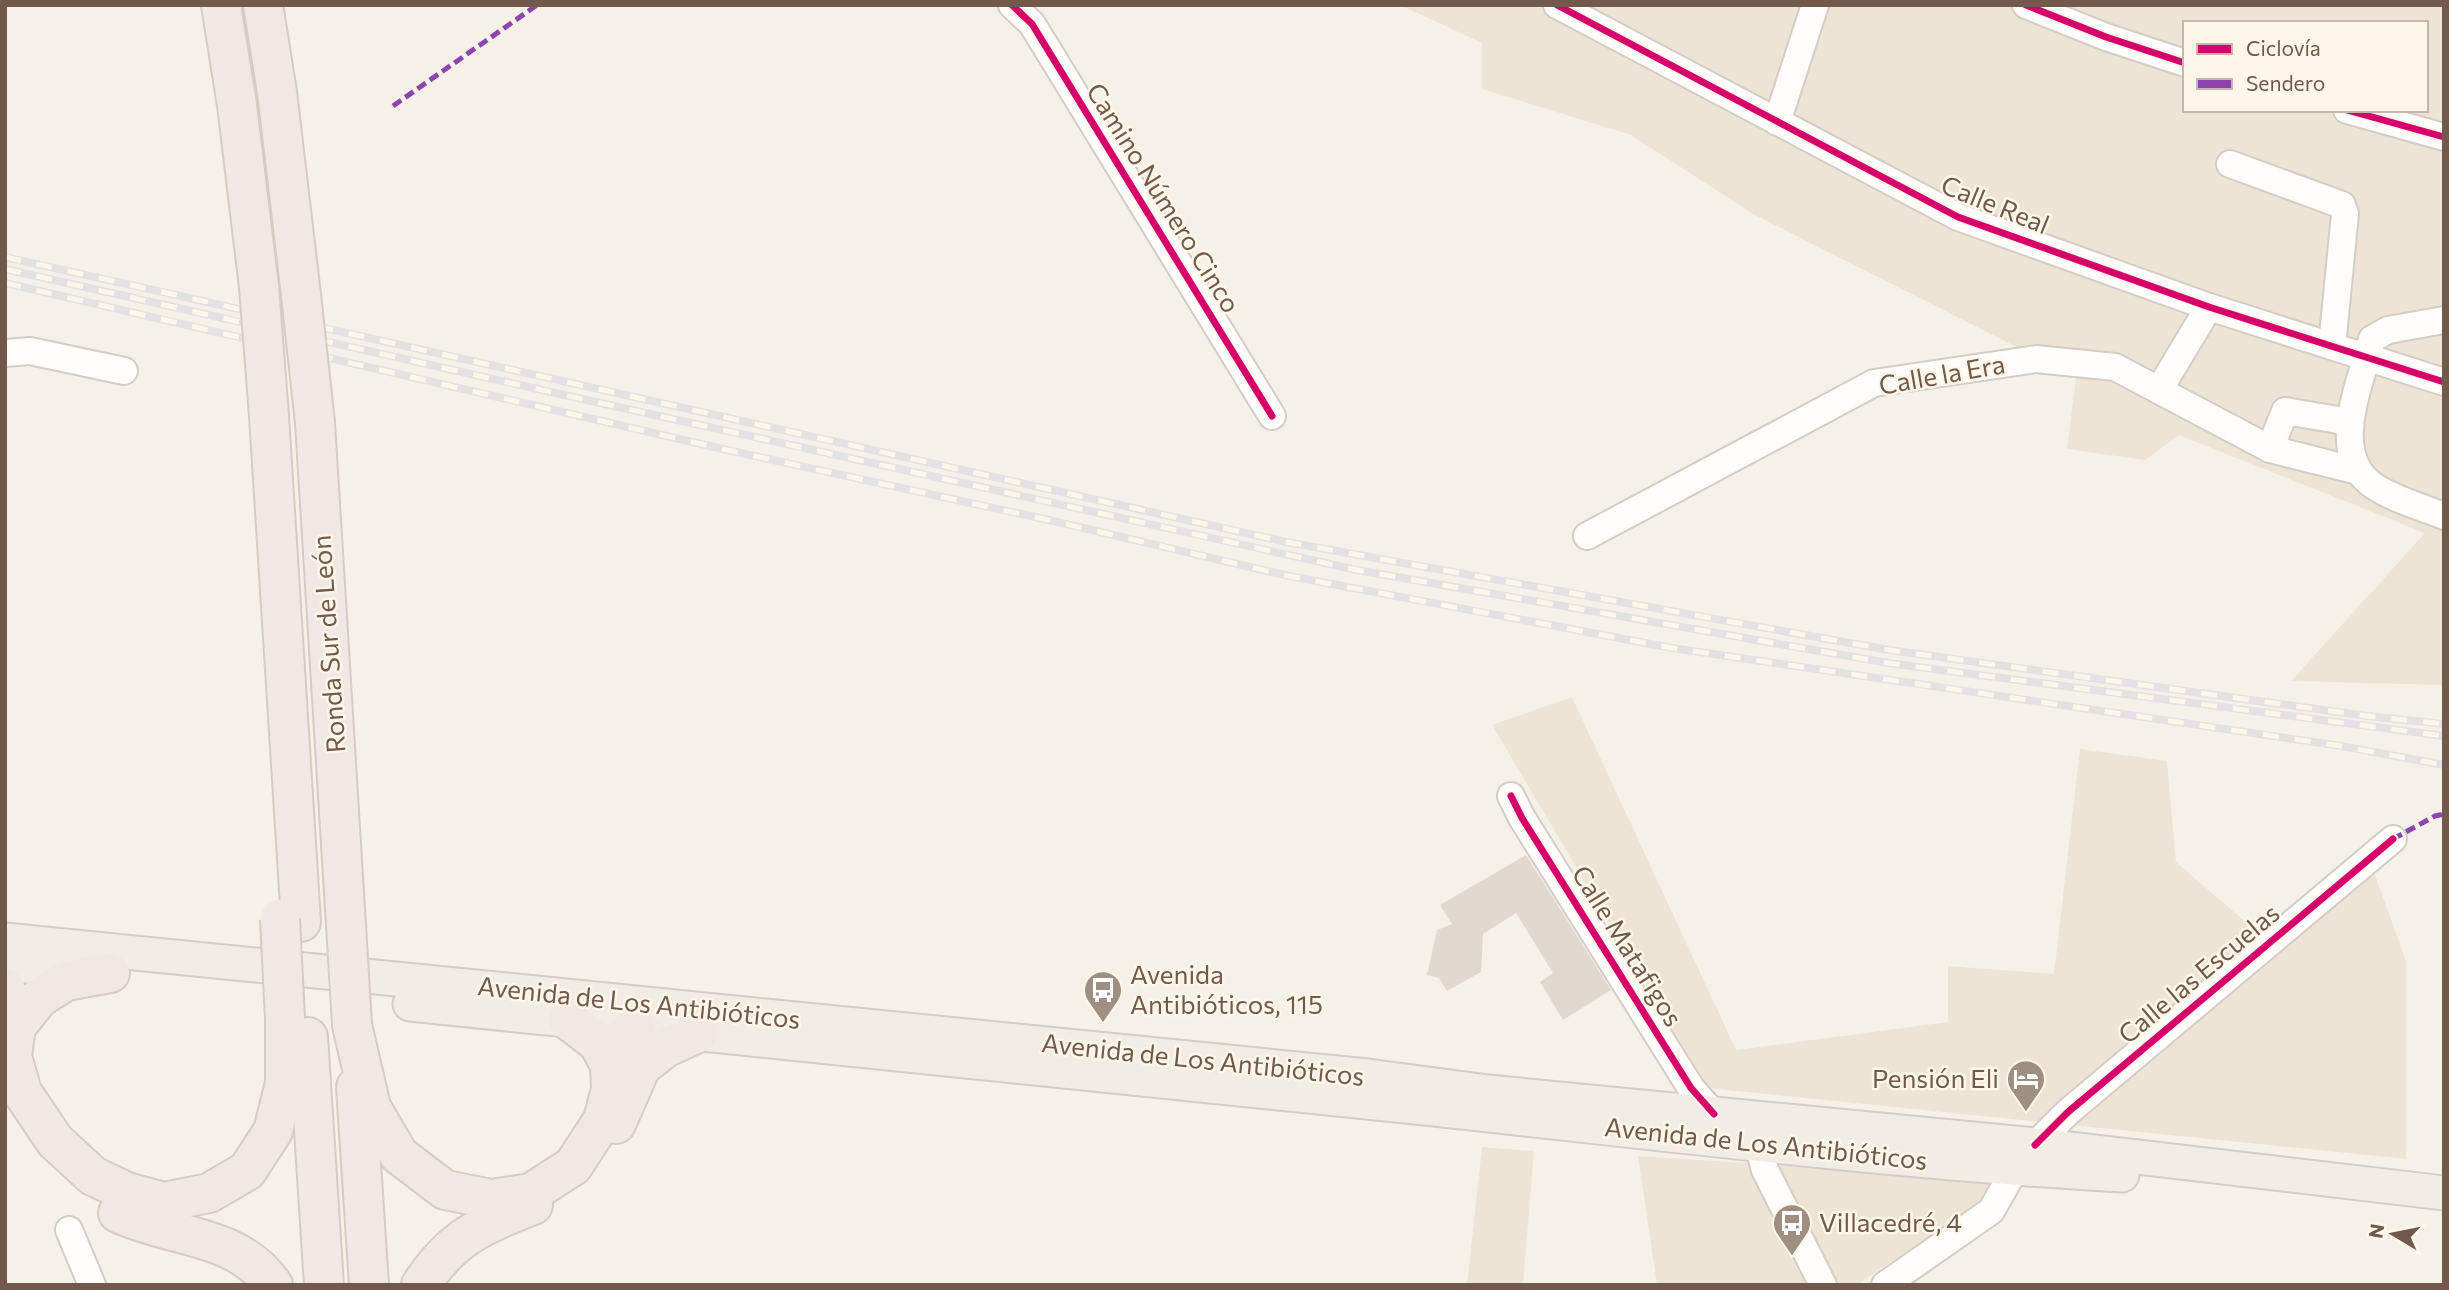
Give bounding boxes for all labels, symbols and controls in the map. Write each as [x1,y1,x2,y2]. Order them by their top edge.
legend [2183,21,2428,112]
text: Ciclovía [2246,35,2321,60]
text: Sendero [2246,70,2325,95]
street label: Camino Número Cinco [1081,77,1248,318]
street label: Calle Real [1937,168,2054,239]
street label: Calle la Era [1876,347,2007,400]
street label: Ronda Sur de León [304,534,351,754]
street label: Calle Matafigos [1566,859,1690,1031]
street label: Calle las Escuelas [2111,896,2285,1049]
place label: Avenida Antibióticos, 115 [1130,958,1323,1019]
street label: Avenida de Los Antibióticos [476,969,802,1034]
bus stop icon: Avenida Antibióticos, 115 [1082,969,1124,1024]
street label: Avenida de Los Antibióticos [1040,1026,1366,1091]
hotel icon: Pensión Eli [2005,1058,2047,1113]
place label: Pensión Eli [1872,1062,1999,1093]
street label: Avenida de Los Antibióticos [1603,1110,1929,1175]
north arrow [2358,1199,2428,1269]
bus stop icon: Villacedré, 4 [1771,1202,1813,1257]
place label: Villacedré, 4 [1819,1206,1962,1237]
text: N [2363,1222,2388,1240]

